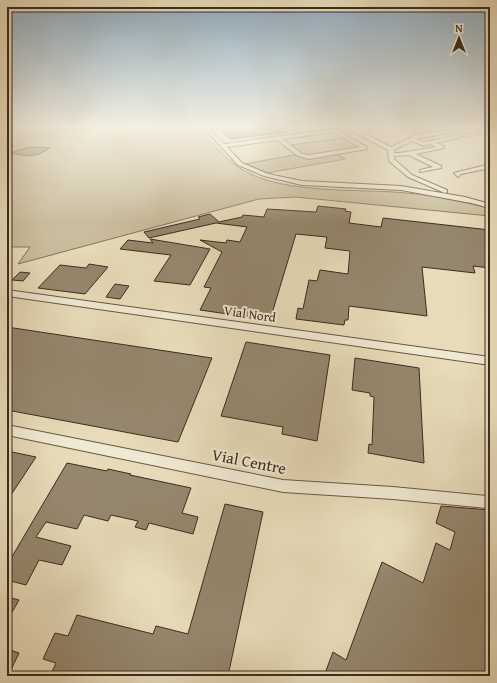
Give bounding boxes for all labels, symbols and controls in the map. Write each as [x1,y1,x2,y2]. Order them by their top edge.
north arrow [439,18,479,58]
text: N [455,20,463,36]
street label: Vial Nord [223,301,277,327]
street label: Vial Centre [210,442,288,480]

